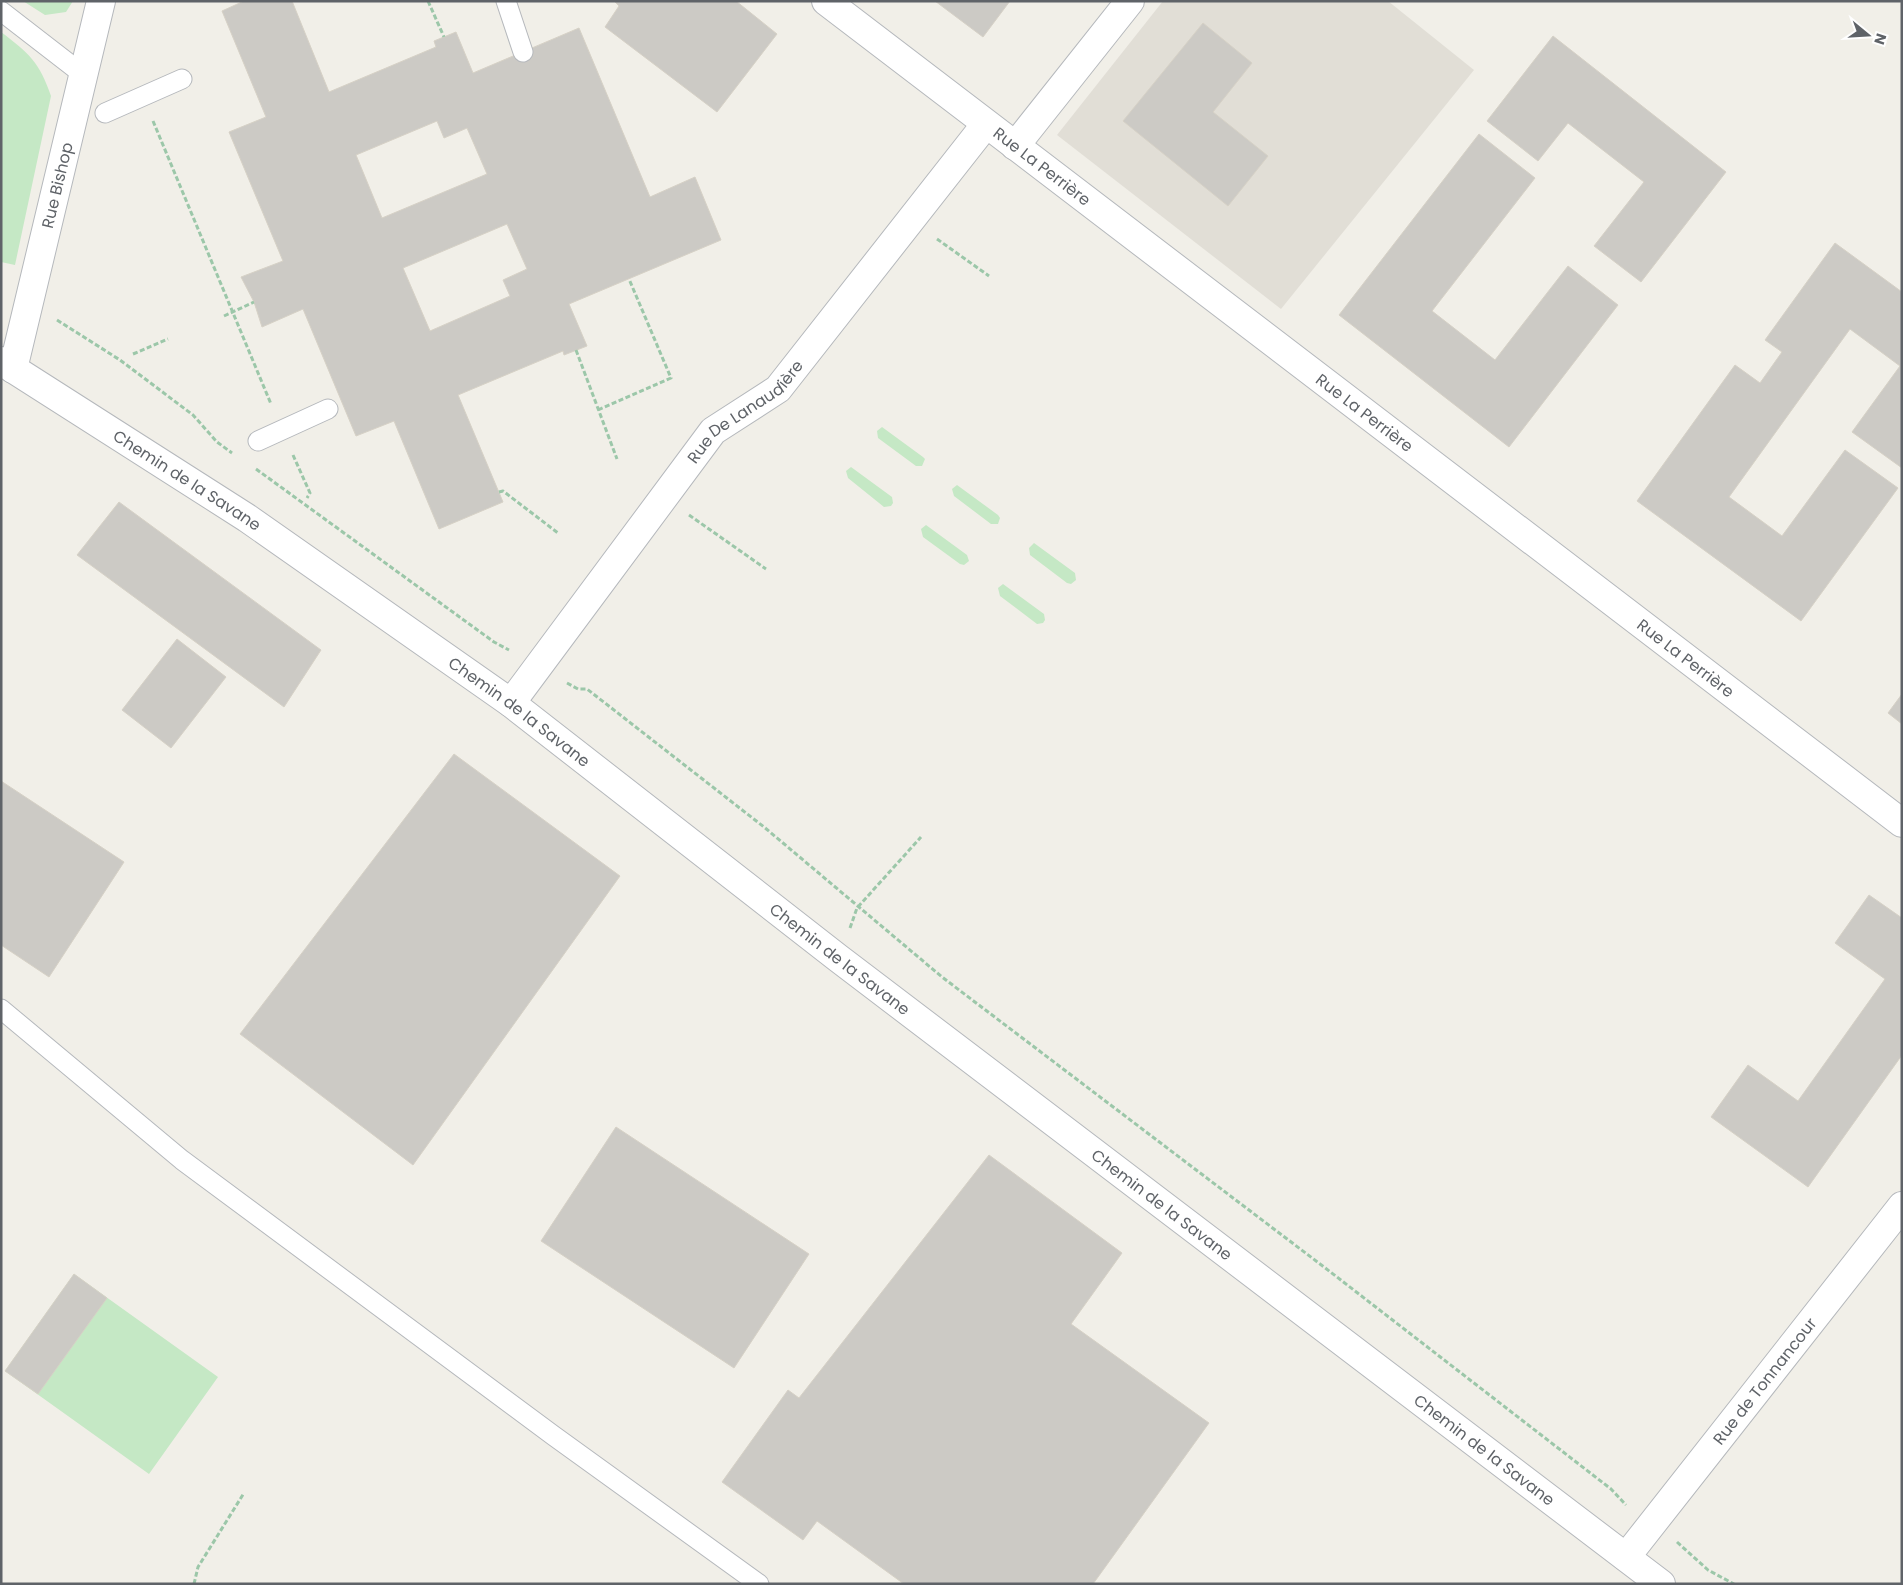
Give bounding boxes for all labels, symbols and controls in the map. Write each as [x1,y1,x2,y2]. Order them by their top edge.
north arrow [1843,10,1893,60]
text: N [1869,31,1892,47]
street label: Rue La Perrière [989,121,1096,211]
street label: Rue Bishop [36,140,78,230]
street label: Rue De Lanaudière [681,355,808,468]
street label: Rue La Perrière [1311,368,1418,457]
street label: Chemin de la Savane [109,424,266,536]
street label: Rue La Perrière [1632,613,1739,703]
street label: Chemin de la Savane [444,651,595,772]
street label: Chemin de la Savane [765,897,915,1020]
street label: Chemin de la Savane [1087,1143,1237,1266]
street label: Rue de Tonnancour [1707,1313,1822,1449]
street label: Chemin de la Savane [1409,1389,1560,1511]

